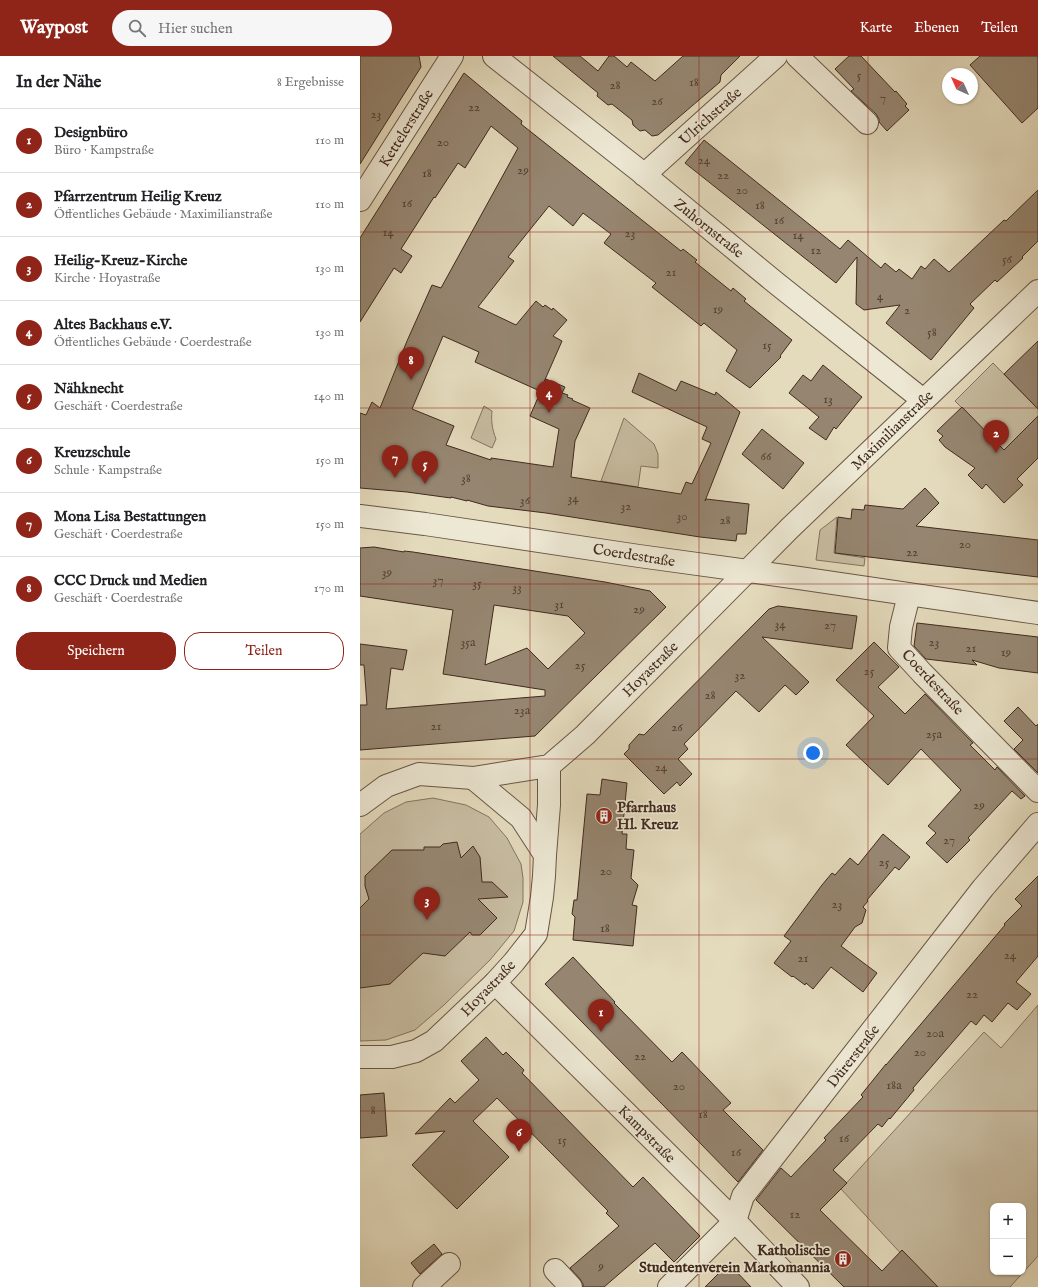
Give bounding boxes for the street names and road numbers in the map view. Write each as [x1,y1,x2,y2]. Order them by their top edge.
street label: Ulrichstraße [675,83,746,149]
street label: Kettelerstraße [375,86,438,171]
street label: Zuhornstraße [670,194,748,263]
street label: Maximilianstraße [847,386,938,474]
street label: Coerdestraße [591,540,677,571]
street label: Hoyastraße [618,637,682,701]
street label: Coerdestraße [897,645,968,719]
street label: Hoyastraße [457,956,520,1021]
street label: Dürerstraße [823,1021,884,1092]
street label: Kampstraße [614,1101,680,1167]

